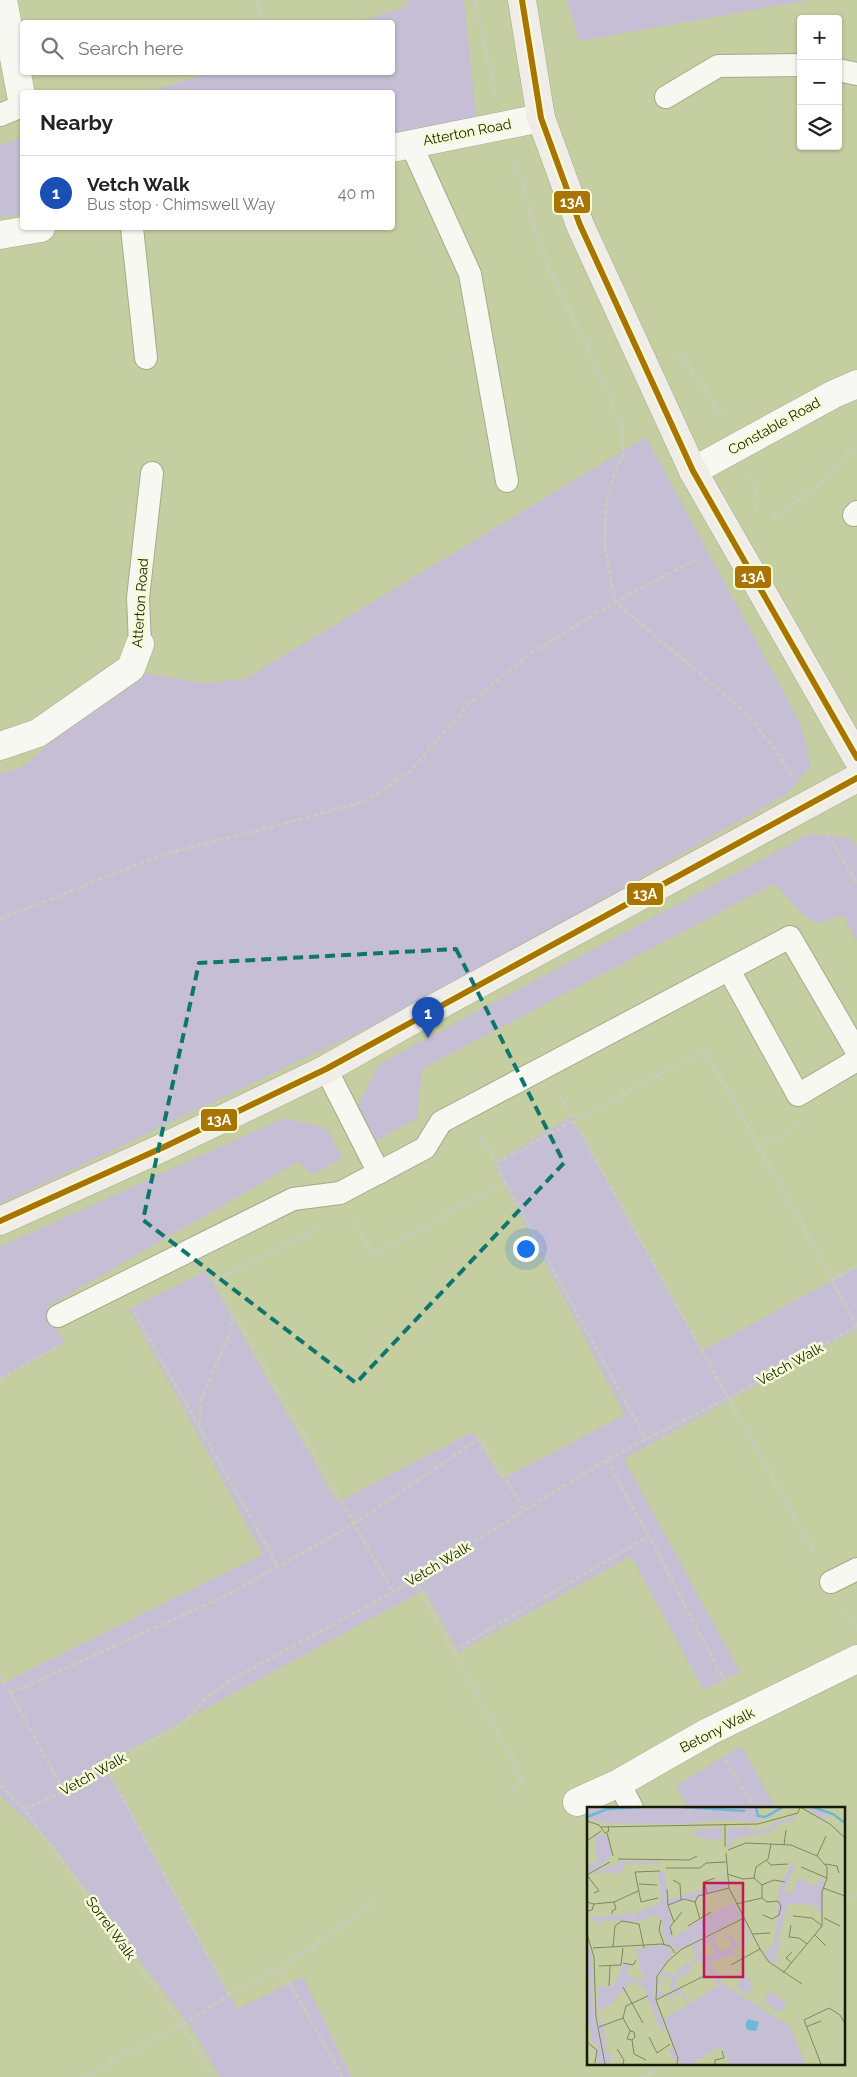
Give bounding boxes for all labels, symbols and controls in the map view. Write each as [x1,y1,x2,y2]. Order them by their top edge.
map controls [797,15,842,150]
button: + [797,15,842,60]
search box [20,20,395,75]
icon: search [38,34,66,62]
text: Search here [78,37,184,59]
button: − [797,60,842,105]
button: layers [797,105,842,150]
text: Nearby [40,110,113,135]
street label: Atterton Road [421,116,513,148]
text: Vetch Walk [87,173,190,195]
text: 1 [52,184,60,203]
text: 40 m [338,184,375,203]
line badge: 13A [553,190,591,214]
text: 13A [560,194,585,210]
text: Bus stop · Chimswell Way [87,195,275,214]
street label: Constable Road [725,394,823,458]
street label: Atterton Road [129,558,151,648]
line badge: 13A [734,565,772,589]
text: 13A [741,569,766,585]
line badge: 13A [626,882,664,906]
text: 13A [633,886,658,902]
pin: 1 [412,997,444,1038]
line badge: 13A [200,1108,238,1132]
text: 13A [207,1112,232,1128]
your location [513,1236,539,1262]
street label: Vetch Walk [754,1339,826,1389]
street label: Vetch Walk [403,1538,474,1590]
street label: Betony Walk [677,1704,757,1756]
street label: Vetch Walk [57,1749,129,1799]
inset map [587,1807,844,2064]
street label: Sorrel Walk [83,1893,140,1963]

